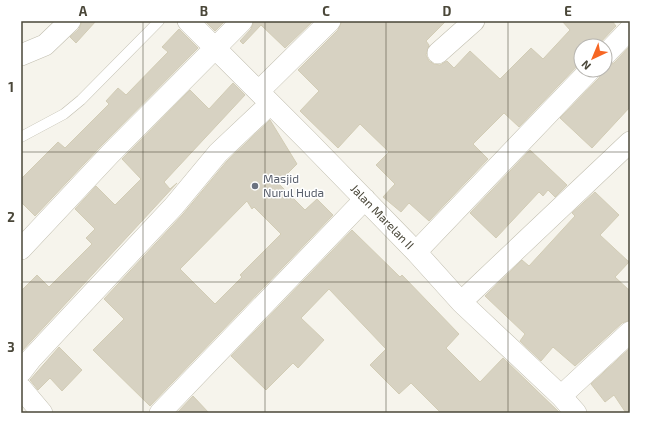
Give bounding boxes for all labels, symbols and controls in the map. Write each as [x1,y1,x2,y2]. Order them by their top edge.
text: A [79,3,88,19]
text: B [200,3,208,19]
text: C [322,3,330,19]
text: D [443,3,452,19]
text: E [564,3,572,19]
north arrow [573,38,613,78]
text: N [578,58,593,73]
text: 1 [8,79,14,95]
place label: Masjid Nurul Huda [263,171,324,199]
marker: Masjid Nurul Huda [250,181,260,191]
street label: Jalan Marelan II [348,181,417,252]
text: 2 [7,209,15,225]
text: 3 [7,339,15,355]

